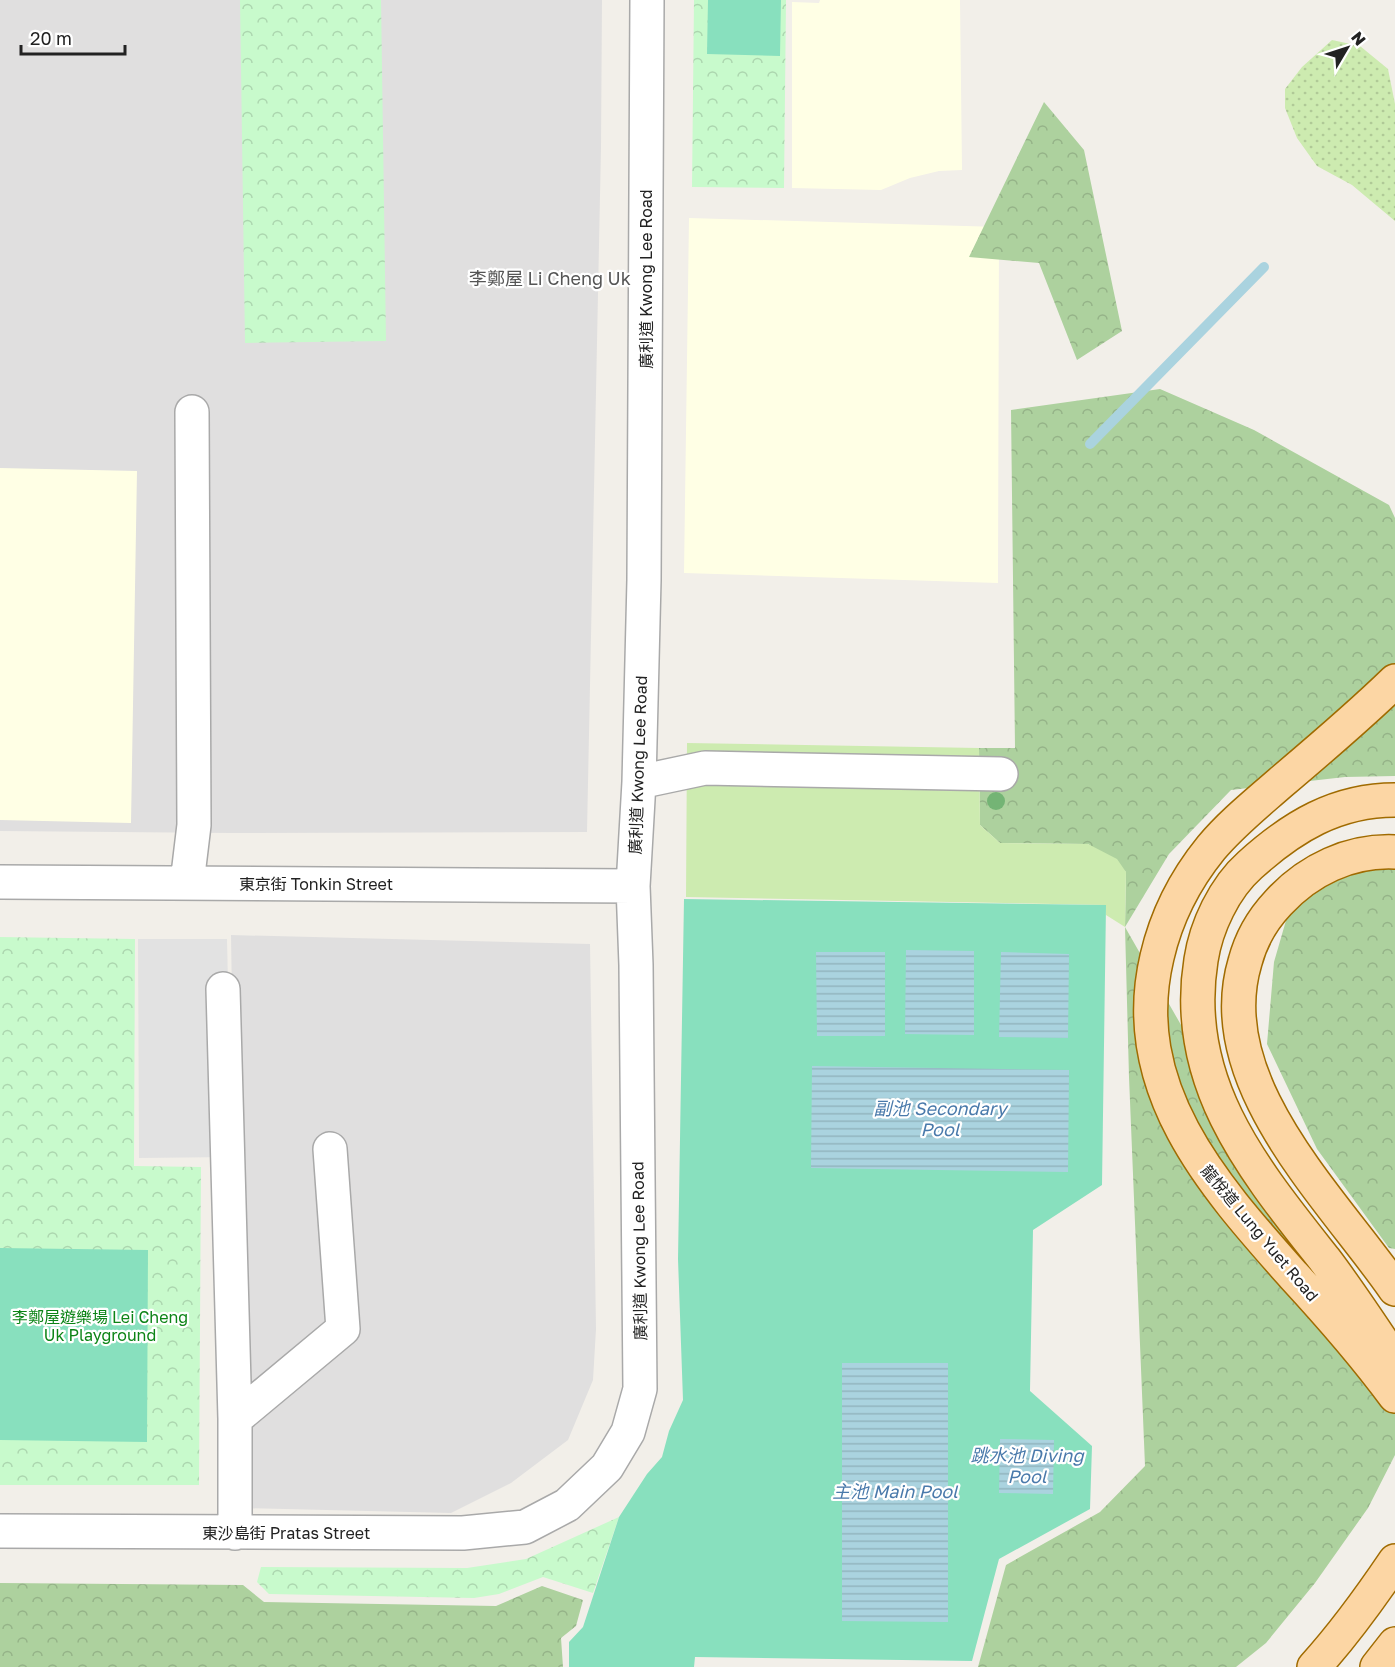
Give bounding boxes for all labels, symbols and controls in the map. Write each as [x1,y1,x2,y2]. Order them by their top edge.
scale bar [21,18,124,56]
north arrow [1317,18,1377,78]
text: 20 m [30,27,72,49]
text: N [1347,28,1370,50]
street label: 廣利道 Kwong Lee Road [636,189,656,369]
district label: 李鄭屋 Li Cheng Uk [469,267,631,289]
street label: 廣利道 Kwong Lee Road [625,675,651,855]
street label: 東京街 Tonkin Street [239,874,393,894]
water label: 副池 Secondary Pool [873,1097,1009,1140]
street label: 廣利道 Kwong Lee Road [627,1161,651,1341]
street label: 龍悅道 Lung Yuet Road [1197,1161,1323,1305]
park label: 李鄭屋遊樂場 Lei Cheng Uk Playground [12,1307,188,1345]
water label: 跳水池 Diving Pool [971,1444,1085,1487]
water label: 主池 Main Pool [832,1480,959,1502]
street label: 東沙島街 Pratas Street [202,1523,370,1543]

